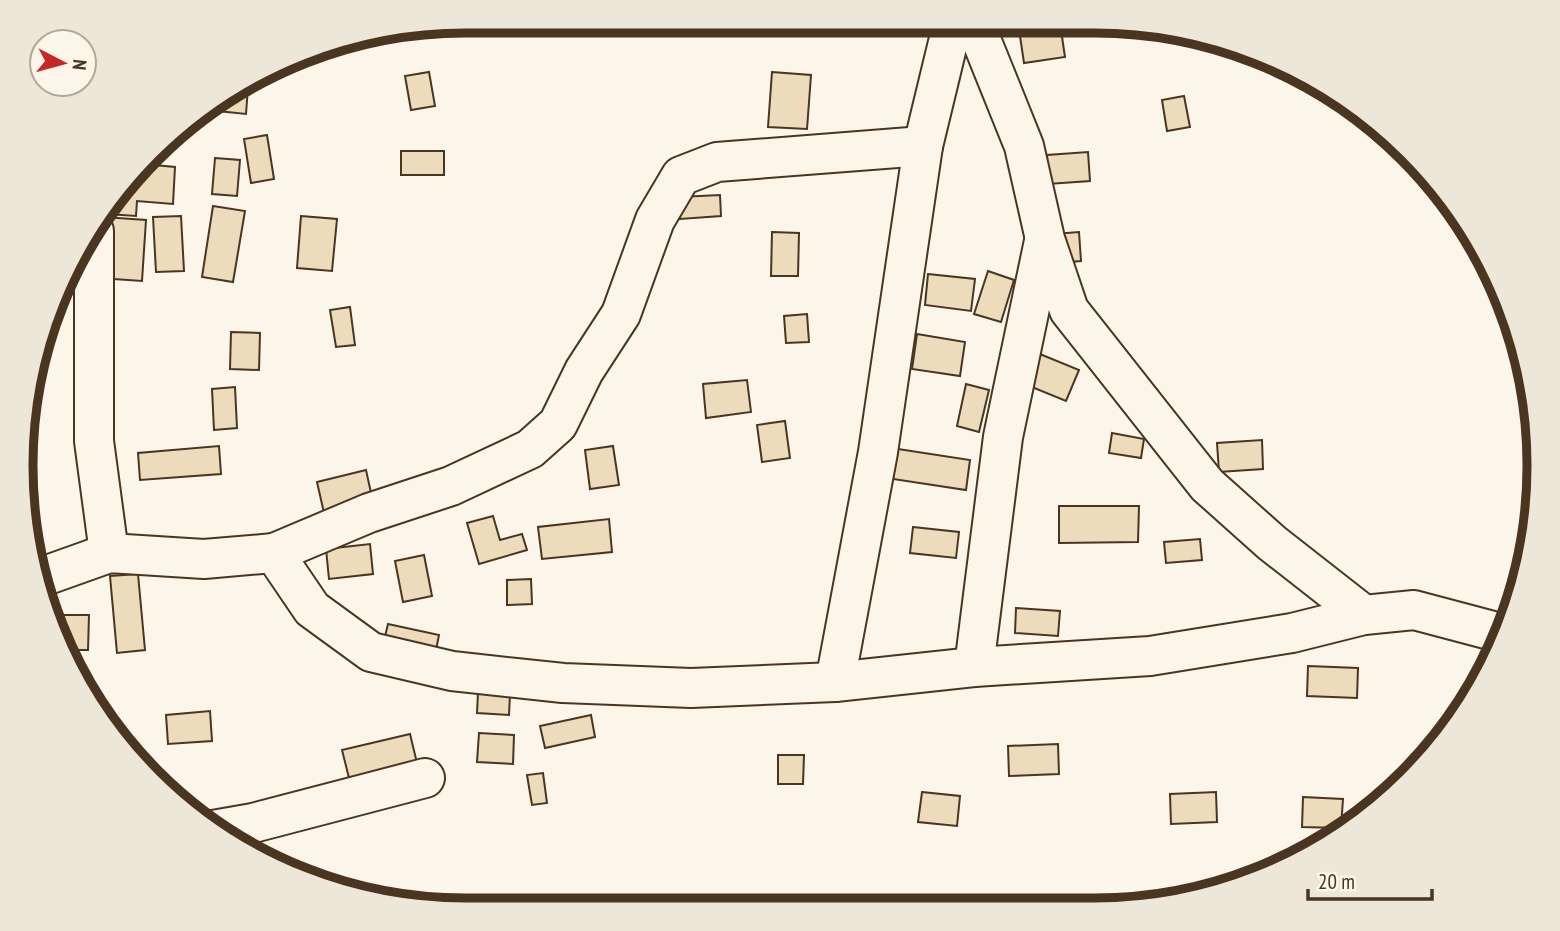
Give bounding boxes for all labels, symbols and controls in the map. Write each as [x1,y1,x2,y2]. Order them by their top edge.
north arrow [28,28,98,98]
text: N [67,58,92,71]
scale bar [1308,858,1432,902]
text: 20 m [1318,868,1355,895]

